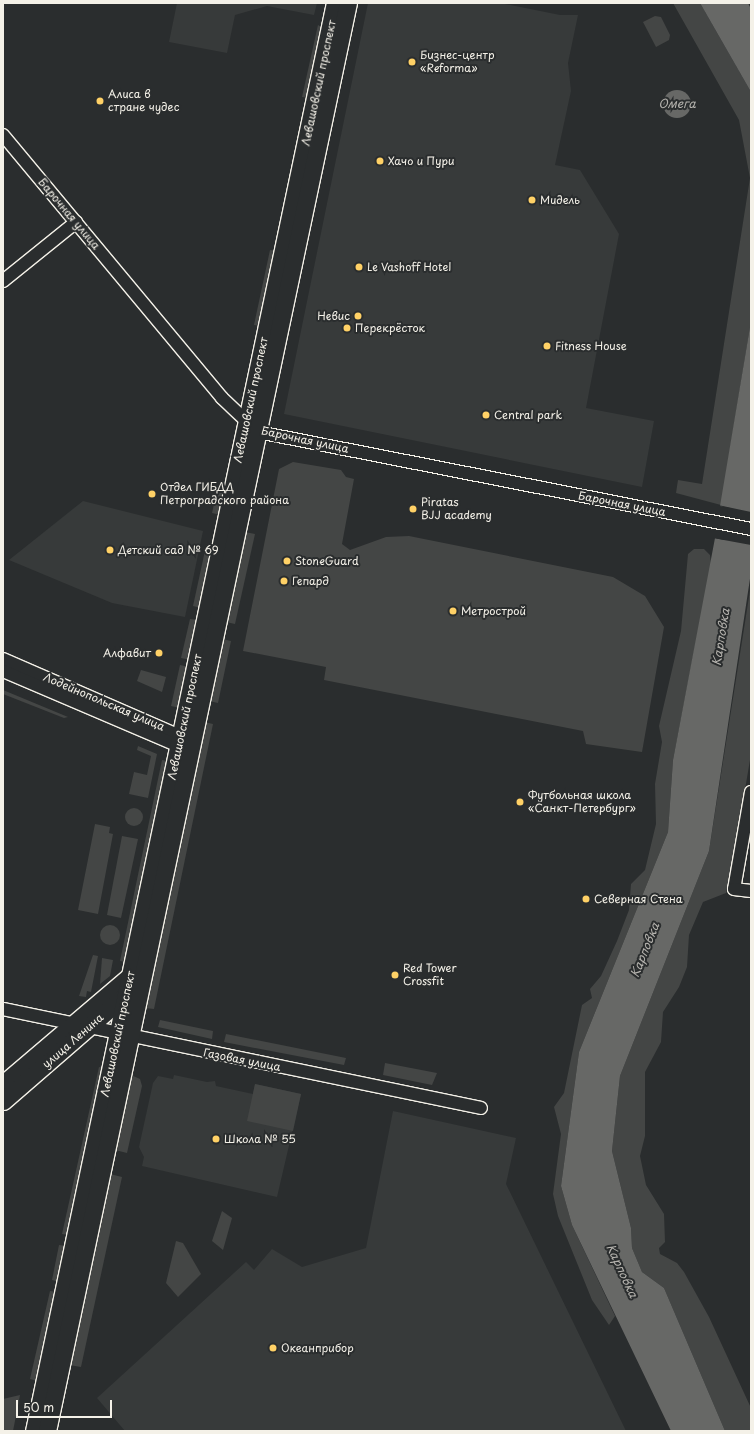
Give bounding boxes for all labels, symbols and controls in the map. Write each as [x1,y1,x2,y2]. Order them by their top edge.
street label: Левашовский проспект [299,19,339,147]
place label: Бизнес-центр «Reforma» [420,49,495,75]
marker: Бизнес-центр «Reforma» [407,57,417,67]
place label: Алиса в стране чудес [108,88,180,114]
marker: Алиса в стране чудес [95,96,105,106]
water label: Омега [658,97,696,111]
place label: Хачо и Пури [388,154,455,168]
marker: Хачо и Пури [375,156,385,166]
street label: Барочная улица [35,175,103,253]
place label: Мидель [540,193,580,207]
marker: Мидель [527,195,537,205]
place label: Le Vashoff Hotel [367,260,453,274]
marker: Le Vashoff Hotel [354,262,364,272]
place label: Невис [317,309,350,323]
marker: Невис [353,311,363,321]
place label: Перекрёсток [355,321,425,335]
marker: Перекрёсток [342,323,352,333]
street label: Левашовский проспект [231,336,271,464]
place label: Fitness House [555,339,627,353]
marker: Fitness House [542,341,552,351]
place label: Central park [494,408,562,422]
marker: Central park [481,410,491,420]
street label: Барочная улица [260,424,350,456]
place label: Отдел ГИБДД Петроградского района [160,481,289,507]
marker: Отдел ГИБДД Петроградского района [147,489,157,499]
street label: Барочная улица [577,489,667,519]
place label: Piratas BJJ academy [421,496,492,522]
marker: Piratas BJJ academy [408,504,418,514]
place label: Детский сад № 69 [118,543,219,557]
marker: Детский сад № 69 [105,545,115,555]
place label: StoneGuard [295,554,359,568]
marker: StoneGuard [282,556,292,566]
place label: Гепард [292,574,329,588]
marker: Гепард [279,576,289,586]
place label: Метрострой [461,604,526,618]
marker: Метрострой [448,606,458,616]
water label: Карповка [709,607,733,667]
place label: Алфавит [103,646,151,660]
marker: Алфавит [154,648,164,658]
street label: Левашовский проспект [165,653,205,781]
street label: Лодейнопольская улица [41,670,167,734]
place label: Футбольная школа «Санкт-Петербург» [528,789,636,815]
marker: Футбольная школа «Санкт-Петербург» [515,797,525,807]
place label: Северная Стена [594,892,683,906]
marker: Северная Стена [581,894,591,904]
water label: Карповка [628,921,662,979]
place label: Red Tower Crossfit [403,962,458,988]
street label: Левашовский проспект [98,970,138,1098]
marker: Red Tower Crossfit [390,970,400,980]
street label: улица Ленина [40,1011,106,1071]
street label: Газовая улица [202,1046,282,1074]
place label: Школа № 55 [224,1132,296,1146]
marker: Школа № 55 [211,1134,221,1144]
water label: Карповка [603,1242,641,1300]
place label: Океанприбор [281,1341,354,1355]
marker: Океанприбор [268,1343,278,1353]
scale bar [18,1392,114,1418]
text: 50 m [23,1398,54,1416]

